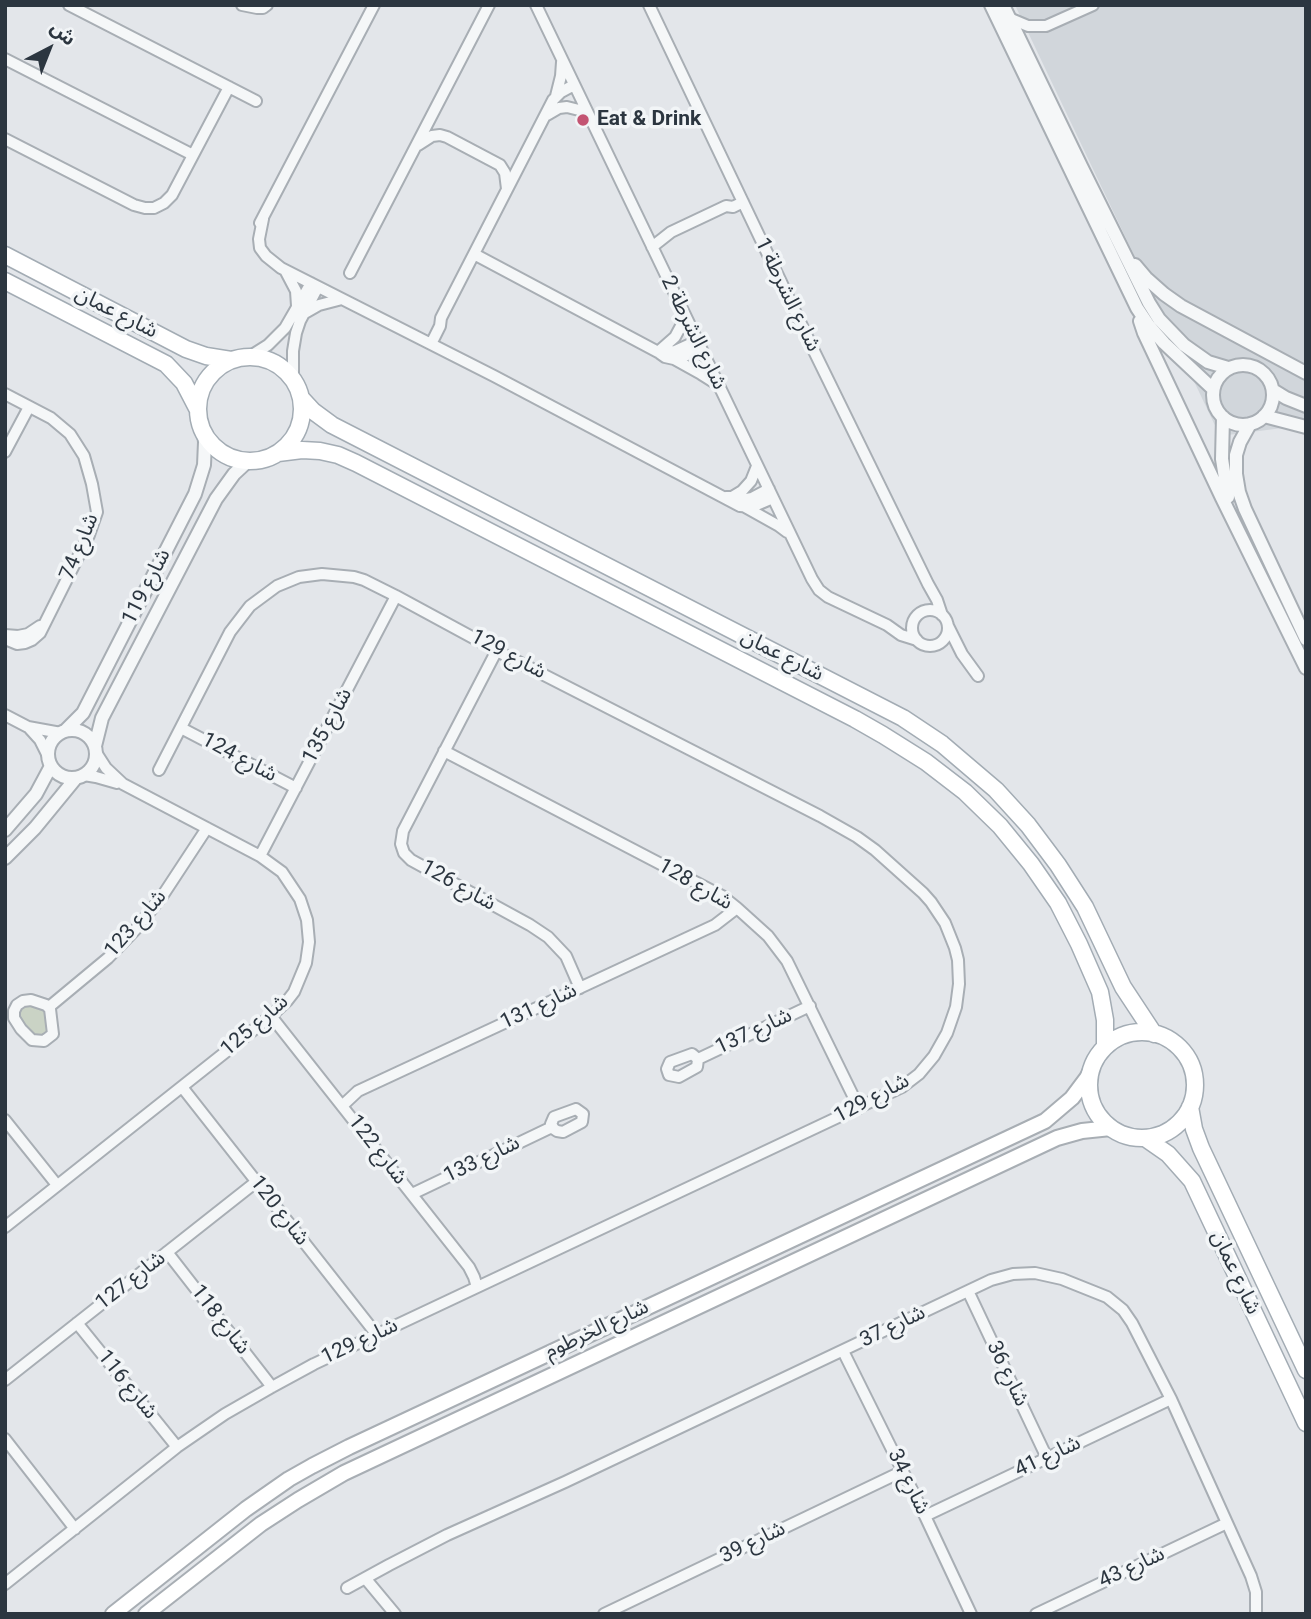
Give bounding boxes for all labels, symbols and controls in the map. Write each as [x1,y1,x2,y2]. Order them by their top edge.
north arrow [14,14,84,84]
text: ش [46,16,81,50]
place label: Eat & Drink [597,107,701,133]
marker: Eat & Drink [575,112,591,128]
street label: شارع الشرطة 1 [749,234,825,356]
street label: شارع الشرطة 2 [655,272,731,394]
street label: شارع عمان [70,281,162,345]
street label: شارع 74 [55,510,105,584]
street label: شارع 119 [117,545,177,629]
street label: شارع عمان [736,624,828,688]
street label: شارع 129 [466,625,550,685]
street label: شارع 135 [298,684,358,768]
street label: شارع 124 [197,728,281,788]
street label: شارع 128 [653,854,737,916]
street label: شارع 126 [416,855,500,917]
street label: شارع 123 [100,885,172,963]
street label: شارع 131 [497,978,581,1036]
street label: شارع 125 [216,990,294,1062]
street label: شارع 137 [712,1003,796,1061]
street label: شارع 129 [830,1069,914,1129]
street label: شارع 122 [342,1110,412,1190]
street label: شارع 133 [440,1131,524,1189]
street label: شارع 120 [244,1171,314,1251]
street label: شارع عمان [1205,1227,1265,1319]
street label: شارع 127 [91,1246,171,1316]
street label: شارع 118 [185,1280,255,1360]
street label: شارع الخرطوم [541,1295,653,1365]
street label: شارع 37 [856,1300,930,1354]
street label: شارع 129 [318,1313,402,1371]
street label: شارع 36 [980,1337,1034,1411]
street label: شارع 116 [92,1345,162,1425]
street label: شارع 41 [1011,1431,1085,1483]
street label: شارع 34 [881,1445,935,1519]
street label: شارع 39 [716,1516,790,1570]
street label: شارع 43 [1095,1542,1169,1594]

